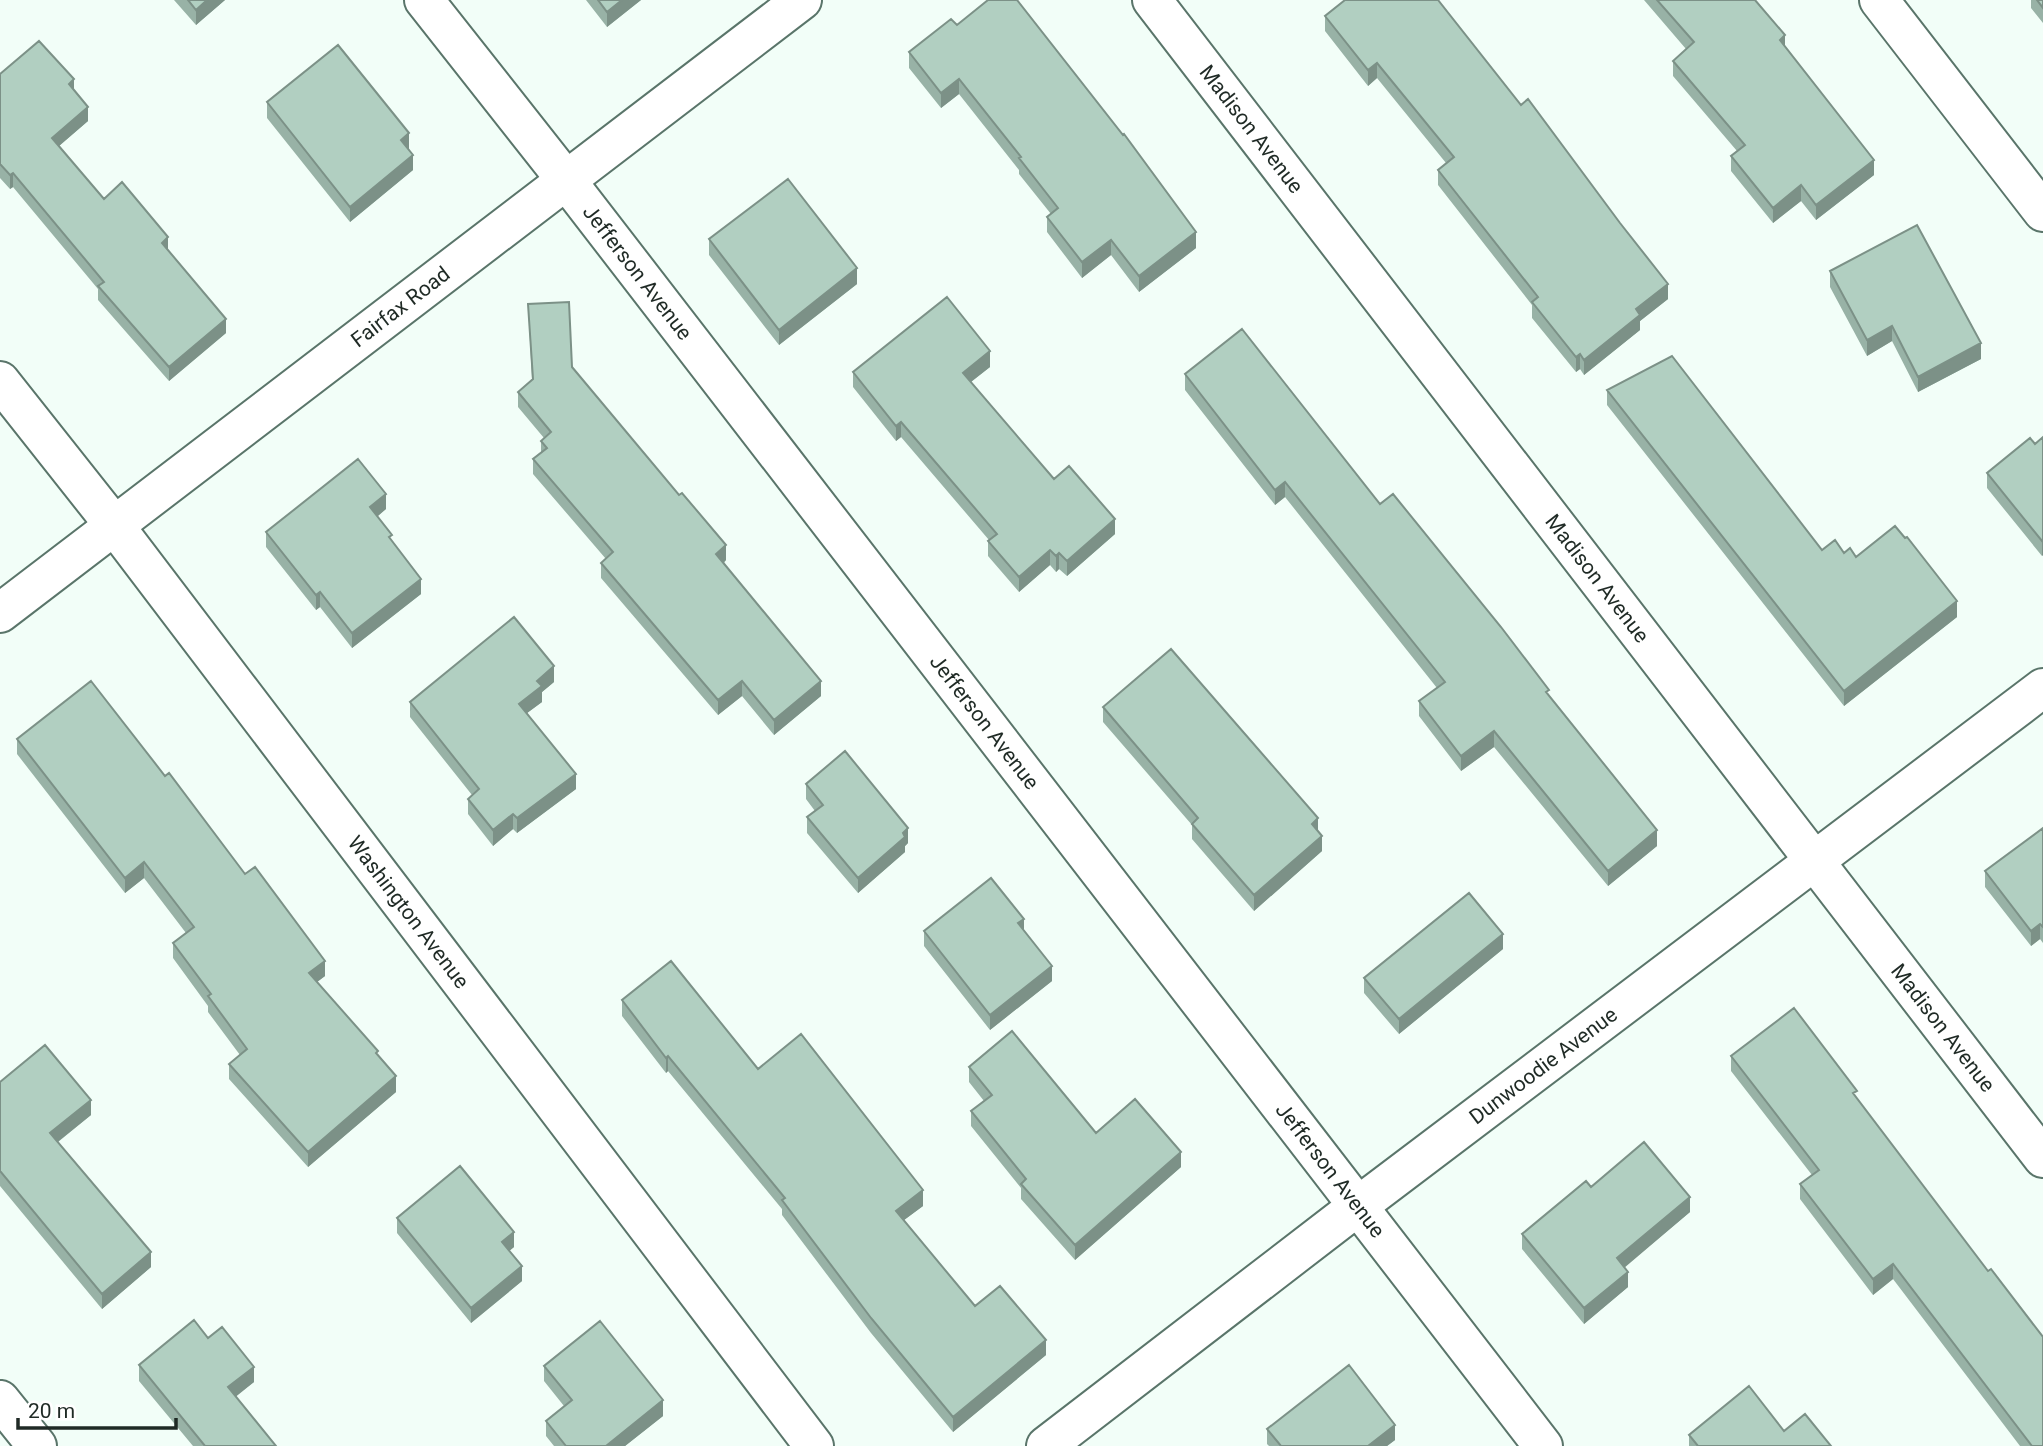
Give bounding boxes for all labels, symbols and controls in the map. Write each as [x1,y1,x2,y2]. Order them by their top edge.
street label: Madison Avenue [1195,60,1308,198]
street label: Jefferson Avenue [578,200,697,345]
street label: Fairfax Road [346,262,454,352]
street label: Madison Avenue [1540,510,1654,647]
street label: Jefferson Avenue [925,650,1044,794]
street label: Washington Avenue [343,831,474,993]
street label: Madison Avenue [1886,959,2000,1097]
street label: Dunwoodie Avenue [1465,1002,1622,1129]
street label: Jefferson Avenue [1271,1098,1390,1242]
scale bar [18,1386,175,1430]
text: 20 m [28,1399,75,1423]

